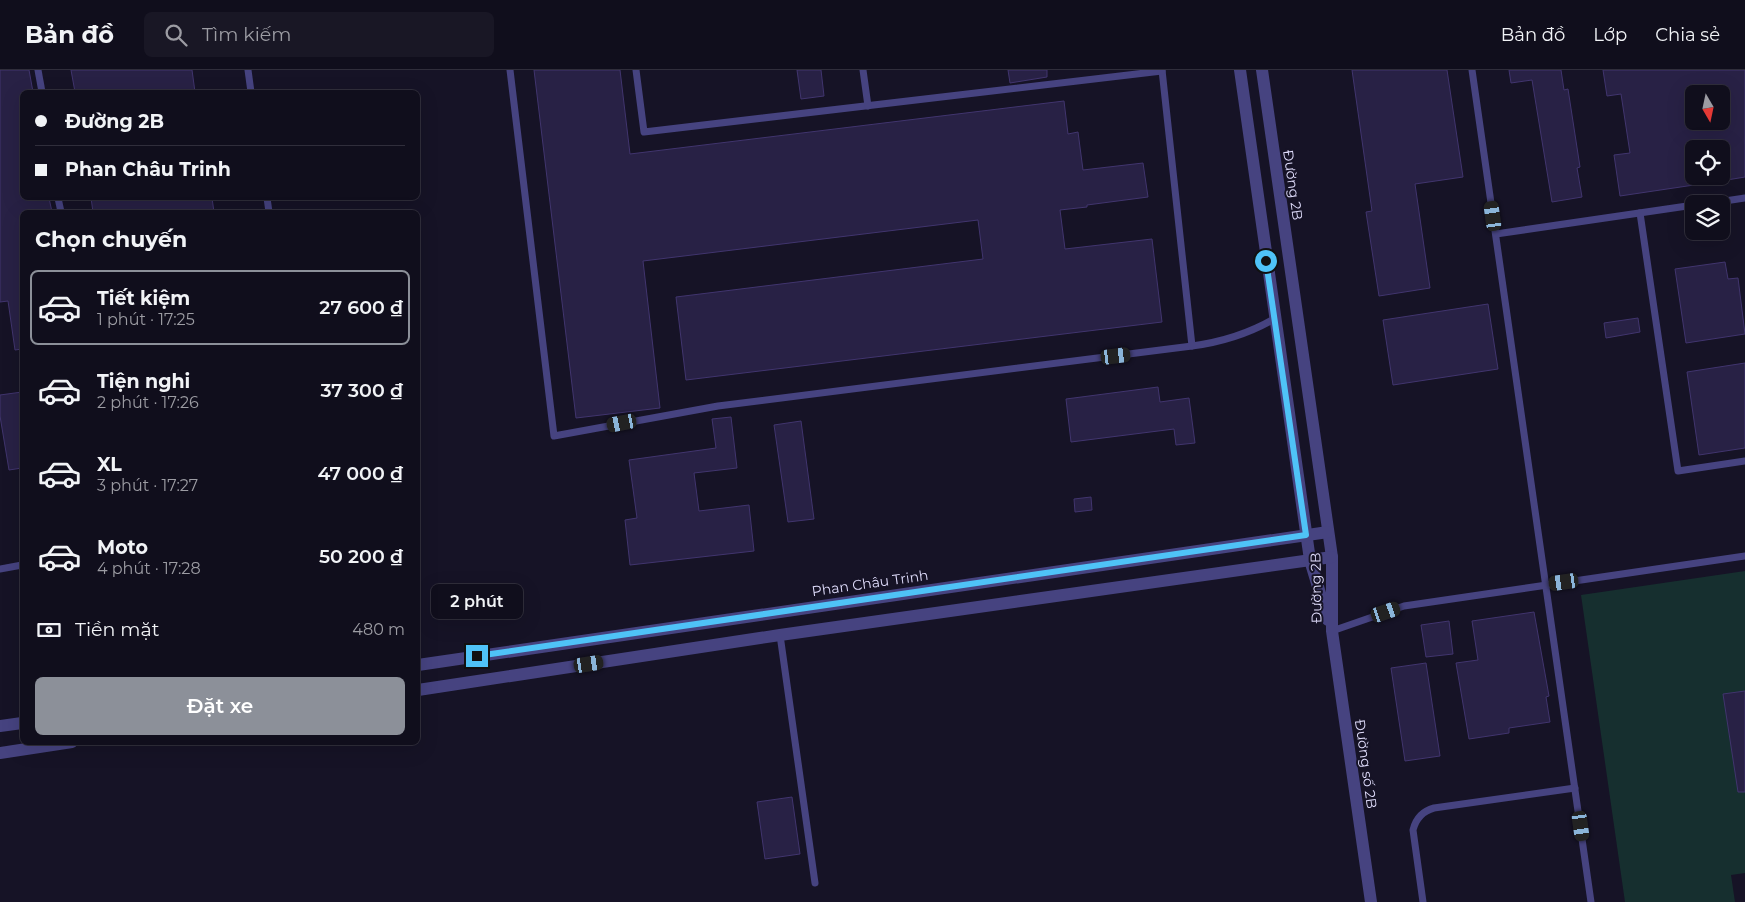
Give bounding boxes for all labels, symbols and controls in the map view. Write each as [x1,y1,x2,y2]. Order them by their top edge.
search box [144,12,494,57]
text: Bản đồ [25,20,114,49]
icon: search [162,21,190,49]
text: Tìm kiếm [202,23,291,46]
text: Bản đồ [1501,24,1565,46]
text: Lớp [1593,24,1627,46]
text: Chia sẻ [1655,24,1720,46]
north arrow [1685,85,1730,130]
map controls [1685,85,1730,240]
text: Đường 2B [65,110,164,133]
button: locate [1685,140,1730,185]
street label: Đường 2B [1279,149,1307,221]
text: Phan Châu Trinh [65,158,231,181]
button: layers [1685,195,1730,240]
car [1483,200,1502,232]
text: Chọn chuyến [35,226,187,253]
route start [1255,250,1277,272]
icon: car [37,285,82,330]
text: Tiết kiệm [97,287,190,310]
text: 27 600 ₫ [319,296,403,319]
text: 1 phút · 17:25 [97,310,195,329]
car [1100,347,1131,365]
icon: car [37,368,82,413]
text: Tiện nghi [97,370,190,393]
text: 37 300 ₫ [320,379,403,402]
text: 2 phút · 17:26 [97,393,199,412]
car [605,413,638,433]
icon: car [37,451,82,496]
text: XL [97,453,122,476]
text: 47 000 ₫ [317,462,403,485]
text: 3 phút · 17:27 [97,476,198,495]
icon: car [37,534,82,579]
text: Moto [97,536,148,559]
text: 50 200 ₫ [319,545,403,568]
street label: Đường 2B [1306,552,1326,624]
text: 4 phút · 17:28 [97,559,201,578]
street label: Phan Châu Trinh [810,566,930,600]
car [1548,572,1579,592]
callout: 2 phút [431,584,523,618]
text: 2 phút [450,592,504,611]
car [1369,600,1402,624]
icon: cash [35,616,63,644]
text: Tiền mặt [75,618,159,641]
text: 480 m [352,620,405,639]
route end [466,645,488,667]
car [573,654,604,674]
button: Đặt xe [35,677,405,735]
street label: Đường số 2B [1351,718,1381,810]
car [1571,810,1590,842]

